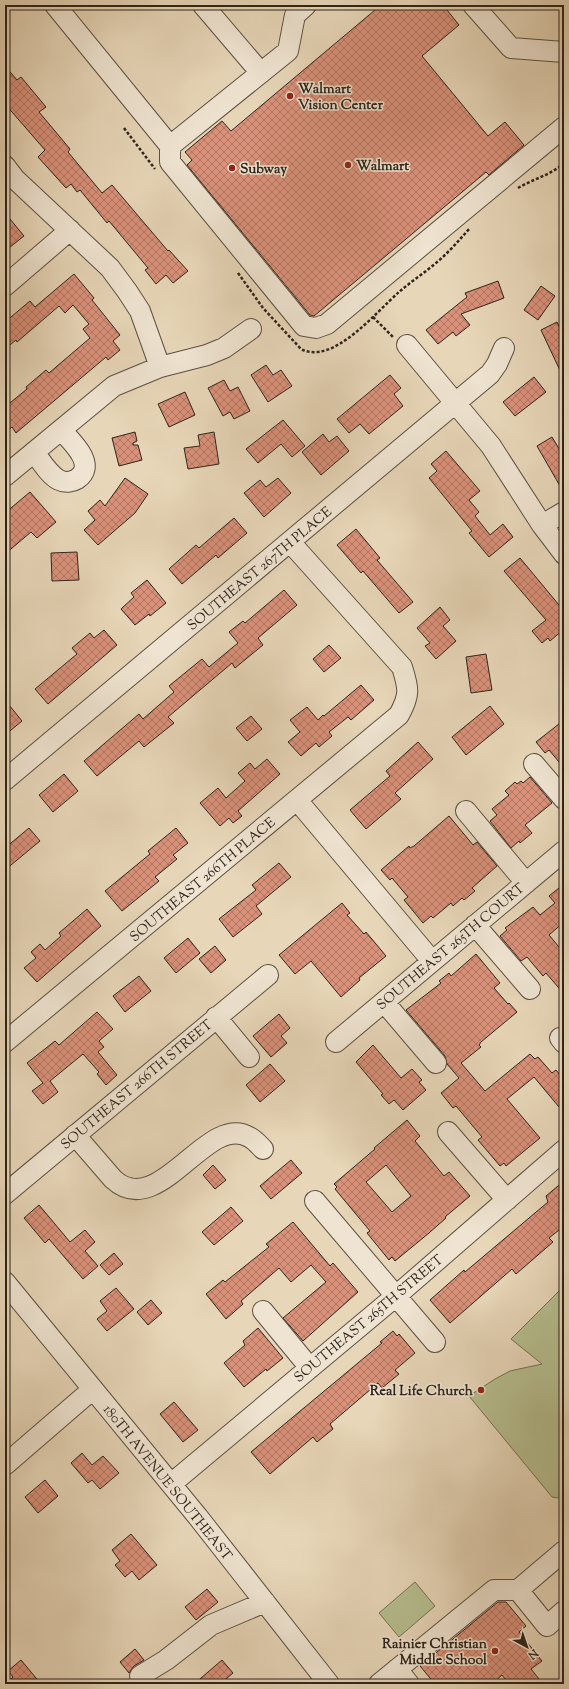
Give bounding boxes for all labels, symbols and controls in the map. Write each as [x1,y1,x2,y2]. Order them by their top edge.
place label: Walmart Vision Center [298,80,384,116]
marker: Walmart Vision Center [285,91,295,101]
place label: Walmart [356,157,409,177]
place label: Subway [240,160,287,180]
marker: Walmart [343,160,353,170]
marker: Subway [227,163,237,173]
street label: SOUTHEAST 267TH PLACE [184,503,337,636]
street label: SOUTHEAST 266TH PLACE [126,813,281,948]
street label: SOUTHEAST 265TH COURT [373,879,530,1016]
street label: SOUTHEAST 266TH STREET [57,1016,218,1155]
street label: SOUTHEAST 265TH STREET [290,1251,448,1388]
place label: Real Life Church [370,1382,474,1402]
marker: Real Life Church [476,1385,486,1395]
street label: 180TH AVENUE SOUTHEAST [97,1401,236,1566]
north arrow [507,1627,547,1667]
place label: Rainier Christian Middle School [382,1635,488,1671]
text: N [524,1644,542,1663]
marker: Rainier Christian Middle School [490,1646,500,1656]

